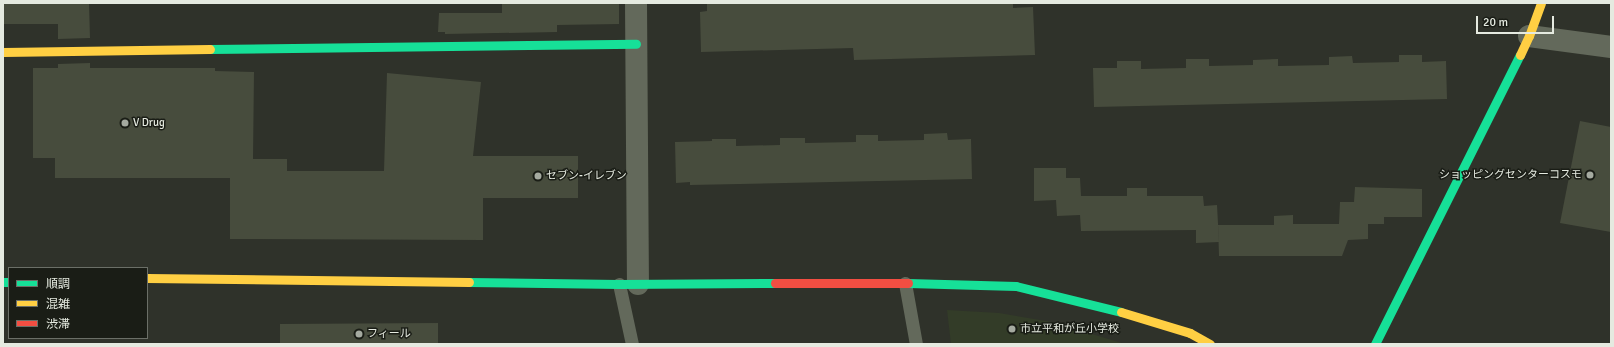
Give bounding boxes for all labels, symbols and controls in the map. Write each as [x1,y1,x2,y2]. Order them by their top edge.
scale bar [1478,8,1556,34]
text: 20 m [1483,15,1508,30]
place label: V Drug [133,116,165,130]
marker: V Drug [120,118,130,128]
place label: ショッピングセンターコスモ [1439,168,1582,182]
place label: セブン-イレブン [546,169,627,183]
marker: ショッピングセンターコスモ [1585,170,1595,180]
marker: セブン-イレブン [533,171,543,181]
legend [8,267,148,339]
text: 順調 [46,277,70,292]
text: 混雑 [46,297,70,312]
text: 渋滞 [46,317,70,332]
place label: 市立平和が丘小学校 [1020,322,1119,336]
marker: 市立平和が丘小学校 [1007,324,1017,334]
place label: フィール [367,327,411,341]
marker: フィール [354,329,364,339]

